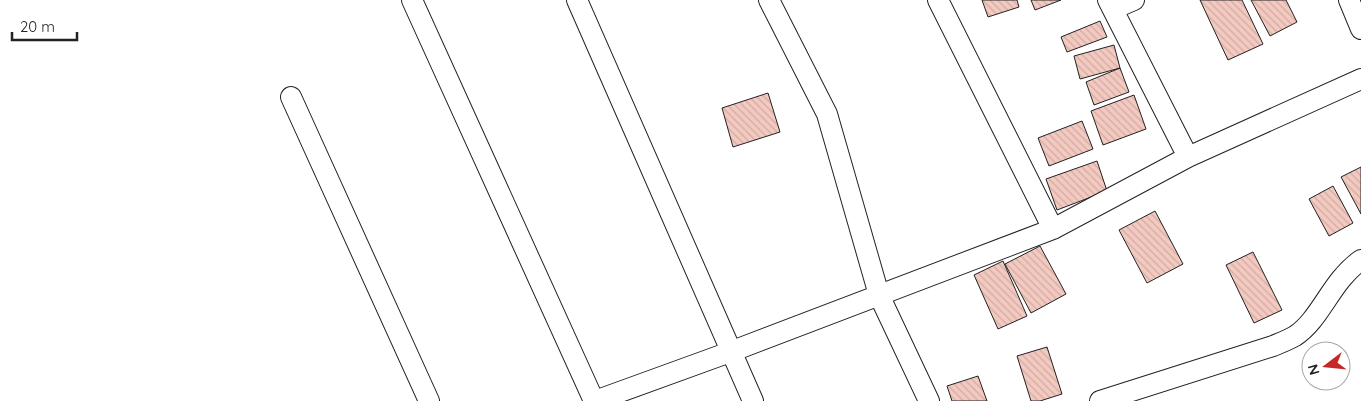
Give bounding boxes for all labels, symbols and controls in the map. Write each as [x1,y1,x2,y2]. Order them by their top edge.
scale bar [12,10,78,42]
text: 20 m [20,17,55,36]
north arrow [1301,341,1351,391]
text: N [1303,362,1324,377]

